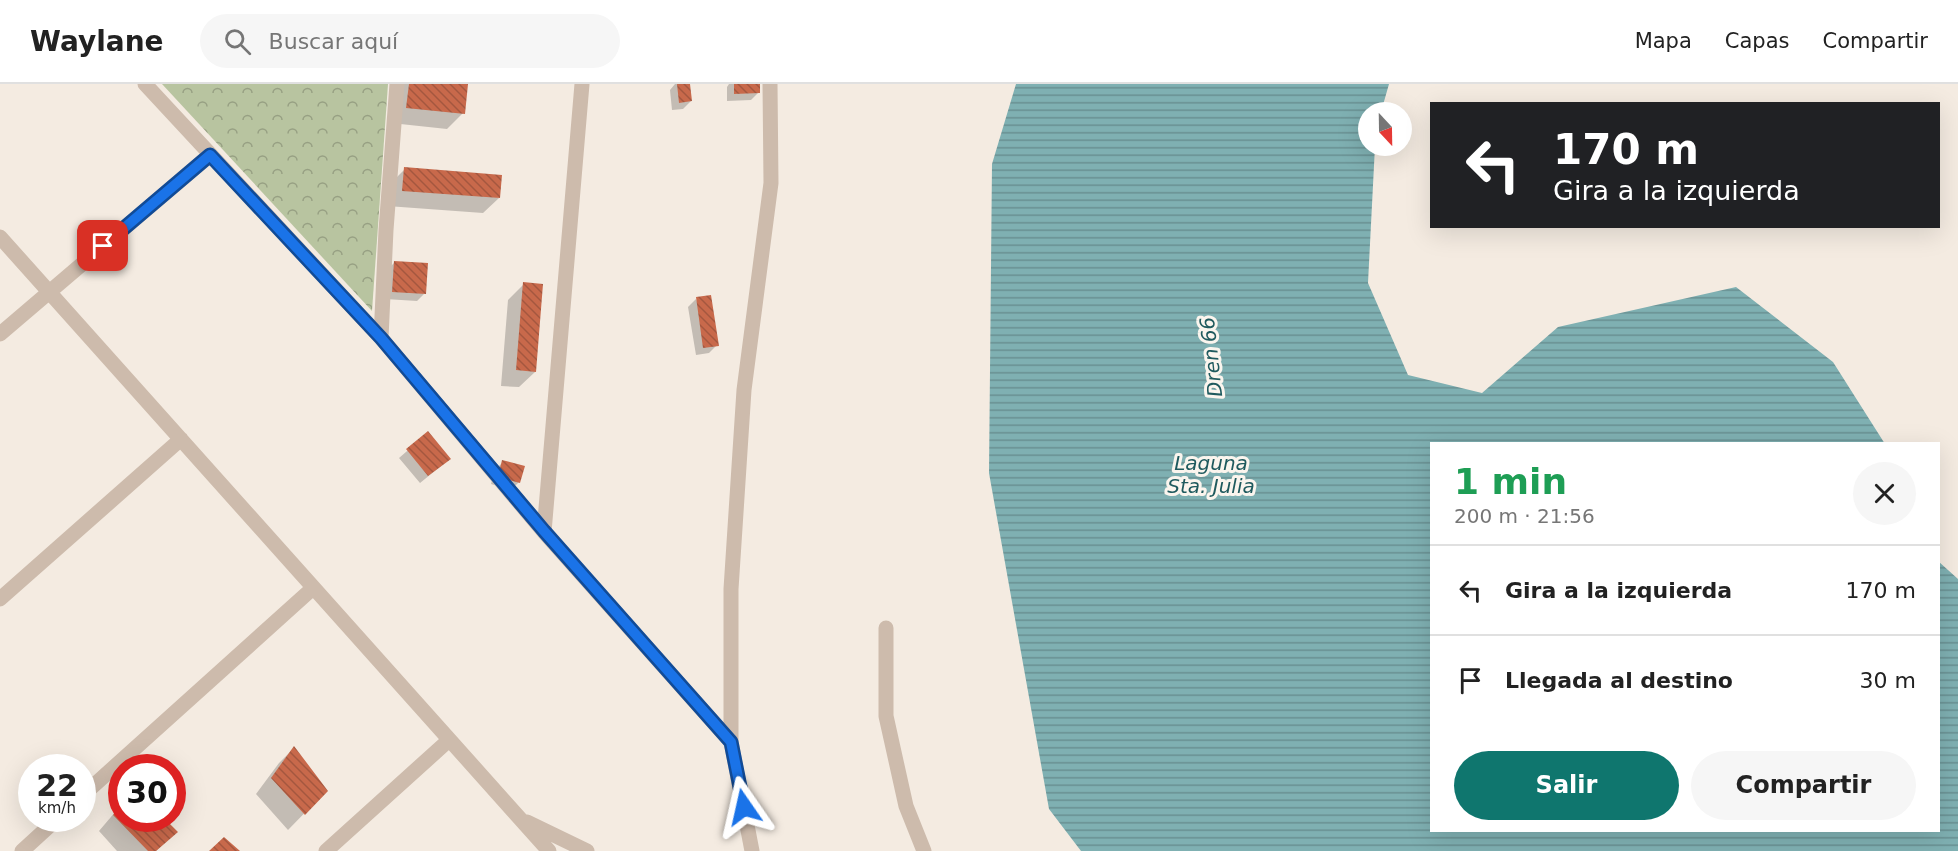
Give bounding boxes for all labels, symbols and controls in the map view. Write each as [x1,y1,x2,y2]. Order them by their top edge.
search box [200,14,620,68]
text: Waylane [30,25,164,58]
icon: search [221,25,254,58]
text: Buscar aquí [269,29,398,54]
text: Mapa [1635,29,1692,53]
text: Capas [1725,29,1789,53]
text: Compartir [1822,29,1928,53]
north arrow [1358,102,1412,156]
map controls [1358,102,1412,156]
text: 170 m [1553,125,1699,174]
icon: left [1454,126,1532,204]
text: Gira a la izquierda [1553,175,1800,206]
pin [77,220,128,271]
icon: arrive [86,229,119,262]
water label: Dren 66 [1195,316,1227,398]
water label: Laguna Sta. Julia [1167,451,1255,498]
text: 1 min [1454,461,1567,502]
button: close [1853,462,1916,525]
text: 200 m · 21:56 [1454,504,1595,528]
icon: left [1454,574,1487,607]
text: Gira a la izquierda [1505,578,1732,603]
text: 170 m [1846,578,1916,603]
icon: arrive [1454,664,1487,697]
text: Llegada al destino [1505,668,1733,693]
text: 30 m [1860,668,1916,693]
button: Salir [1454,751,1679,820]
button: Compartir [1691,751,1916,820]
speed limit sign: 30 [108,754,186,832]
text: 22 [36,768,78,803]
position arrow [712,775,776,839]
text: km/h [38,799,76,817]

